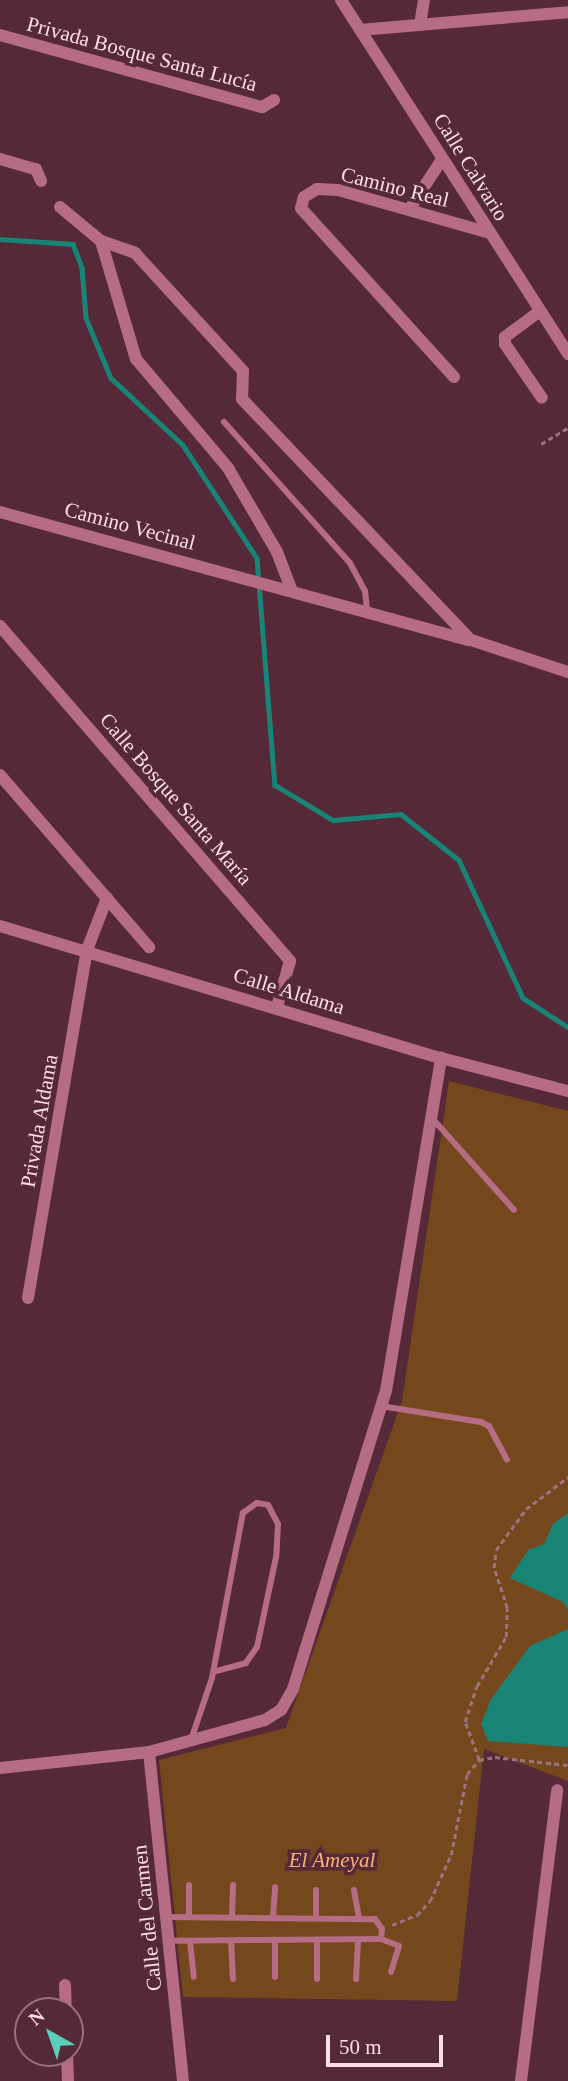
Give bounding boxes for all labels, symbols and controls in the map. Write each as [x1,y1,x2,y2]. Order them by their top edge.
street label: Privada Bosque Santa Lucía [24,11,260,97]
street label: Calle Calvario [428,109,514,225]
street label: Camino Real [338,161,452,213]
street label: Camino Vecinal [62,496,198,556]
street label: Calle Bosque Santa María [94,708,258,890]
street label: Calle Aldama [230,962,348,1020]
street label: Privada Aldama [15,1052,63,1190]
street label: Calle del Carmen [127,1844,167,1992]
park label: El Ameyal [289,1847,375,1873]
north arrow [14,1997,84,2067]
text: N [24,2005,48,2030]
scale bar [330,2022,447,2066]
text: 50 m [339,2035,382,2059]

